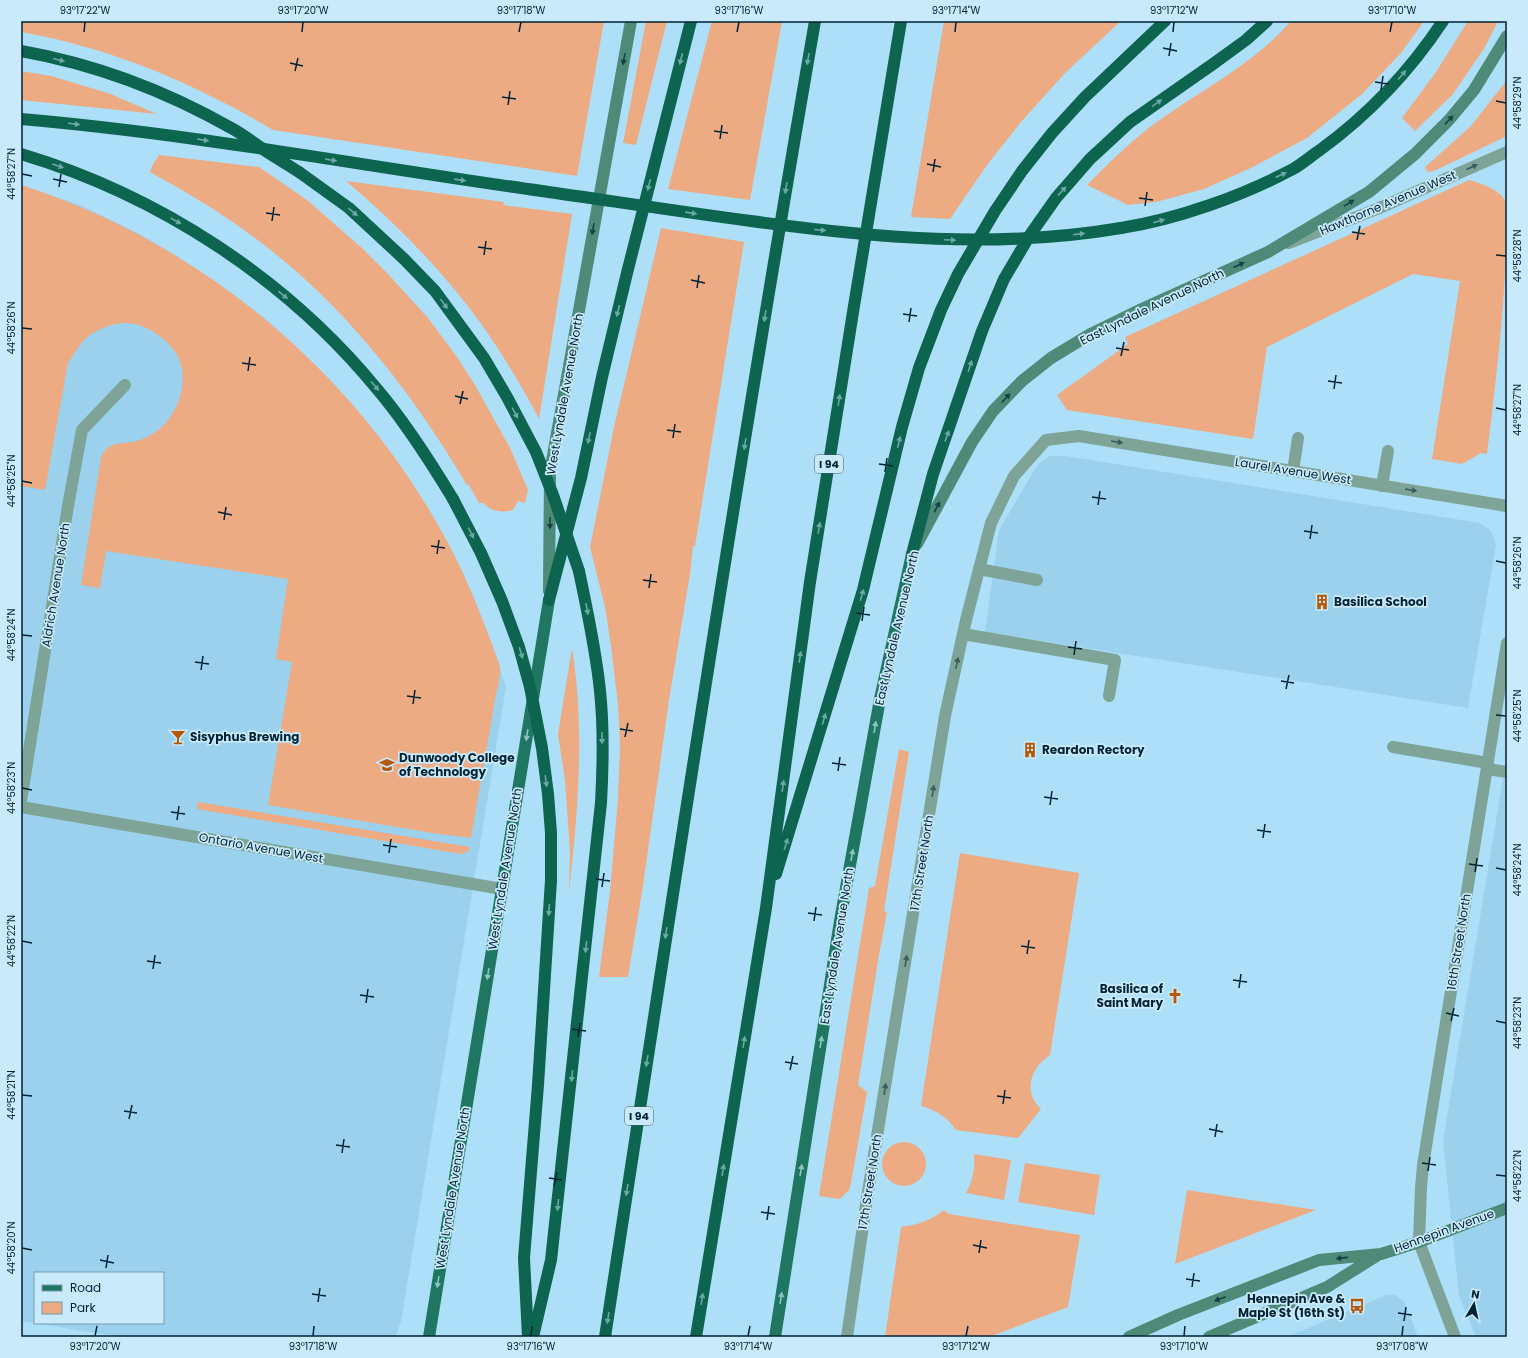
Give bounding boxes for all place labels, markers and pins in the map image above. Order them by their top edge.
building icon: Basilica School [1313,593,1331,611]
place label: Basilica School [1334,593,1427,610]
bar icon: Sisyphus Brewing [169,728,187,746]
place label: Sisyphus Brewing [190,728,299,745]
building icon: Reardon Rectory [1021,741,1039,759]
place label: Reardon Rectory [1042,741,1145,758]
place label: Dunwoody College of Technology [399,749,515,780]
school or university icon: Dunwoody College of Technology [378,756,396,774]
place label: Basilica of Saint Mary [1097,980,1164,1011]
church icon: Basilica of Saint Mary [1166,987,1184,1005]
place label: Hennepin Ave & Maple St (16th St) [1238,1290,1345,1321]
bus stop icon: Hennepin Ave & Maple St (16th St) [1348,1297,1366,1315]

